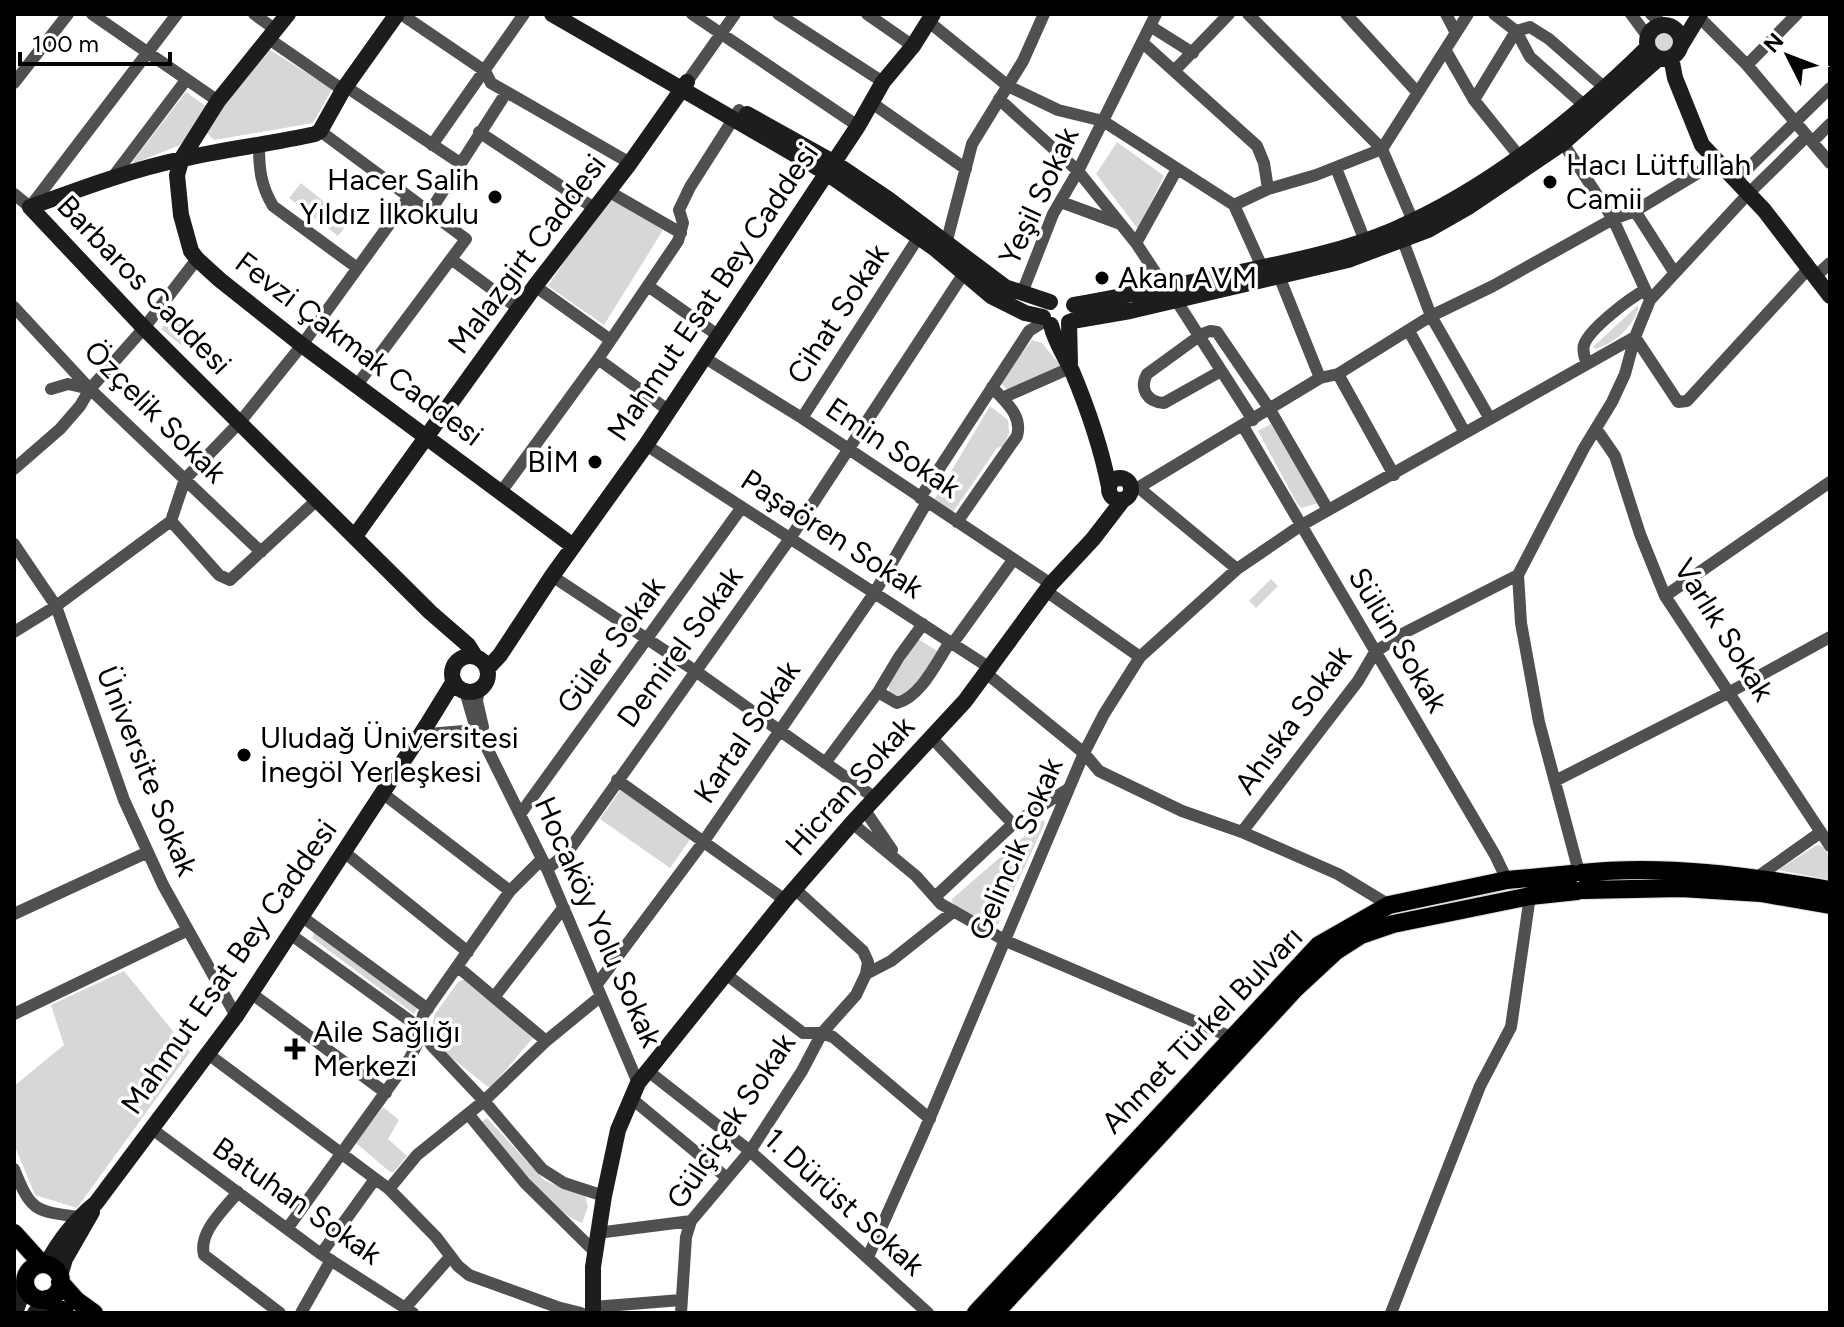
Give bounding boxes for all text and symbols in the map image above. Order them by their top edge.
scale bar [20,16,170,66]
north arrow [1748,16,1828,96]
text: N [1758,28,1789,58]
text: 100 m [32,29,99,58]
street label: Yeşil Sokak [991,121,1087,271]
street label: Mahmut Esat Bey Caddesi [599,136,826,448]
place label: Hacı Lütfullah Camii [1566,146,1751,217]
street label: Malazgirt Caddesi [440,147,614,361]
place label: Hacer Salih Yıldız İlkokulu [300,161,479,232]
marker: Hacı Lütfullah Camii [1541,173,1559,191]
street label: Barbaros Caddesi [49,187,239,382]
marker: Hacer Salih Yıldız İlkokulu [486,188,504,206]
street label: Cihat Sokak [779,236,897,391]
street label: Fevzi Çakmak Caddesi [228,243,490,454]
place label: Akan AVM [1118,259,1257,296]
marker: Akan AVM [1093,269,1111,287]
street label: Özçelik Sokak [76,333,235,491]
street label: Emin Sokak [819,389,968,506]
place label: BİM [527,443,579,480]
marker: BİM [586,453,604,471]
street label: Paşaören Sokak [734,461,931,606]
street label: Varlık Sokak [1666,552,1783,708]
street label: Demirel Sokak [609,559,751,734]
street label: Sülün Sokak [1341,561,1456,719]
street label: Güler Sokak [549,569,673,720]
street label: Ahıska Sokak [1226,638,1359,801]
street label: Kartal Sokak [685,653,808,810]
street label: Üniversite Sokak [89,661,206,881]
street label: Hicran Sokak [777,708,922,863]
place label: Uludağ Üniversitesi İnegöl Yerleşkesi [260,719,519,790]
marker: Uludağ Üniversitesi İnegöl Yerleşkesi [235,746,253,764]
street label: Gelincik Sokak [961,752,1071,946]
street label: Hocaköy Yolu Sokak [527,791,670,1053]
street label: Mahmut Esat Bey Caddesi [113,812,344,1121]
street label: Ahmet Türkel Bulvarı [1093,918,1310,1141]
place label: Aile Sağlığı Merkezi [313,1013,460,1084]
street label: Gülçiçek Sokak [658,1026,803,1216]
marker: Aile Sağlığı Merkezi [284,1038,306,1060]
street label: 1. Dürüst Sokak [757,1120,932,1284]
street label: Batuhan Sokak [206,1129,389,1273]

